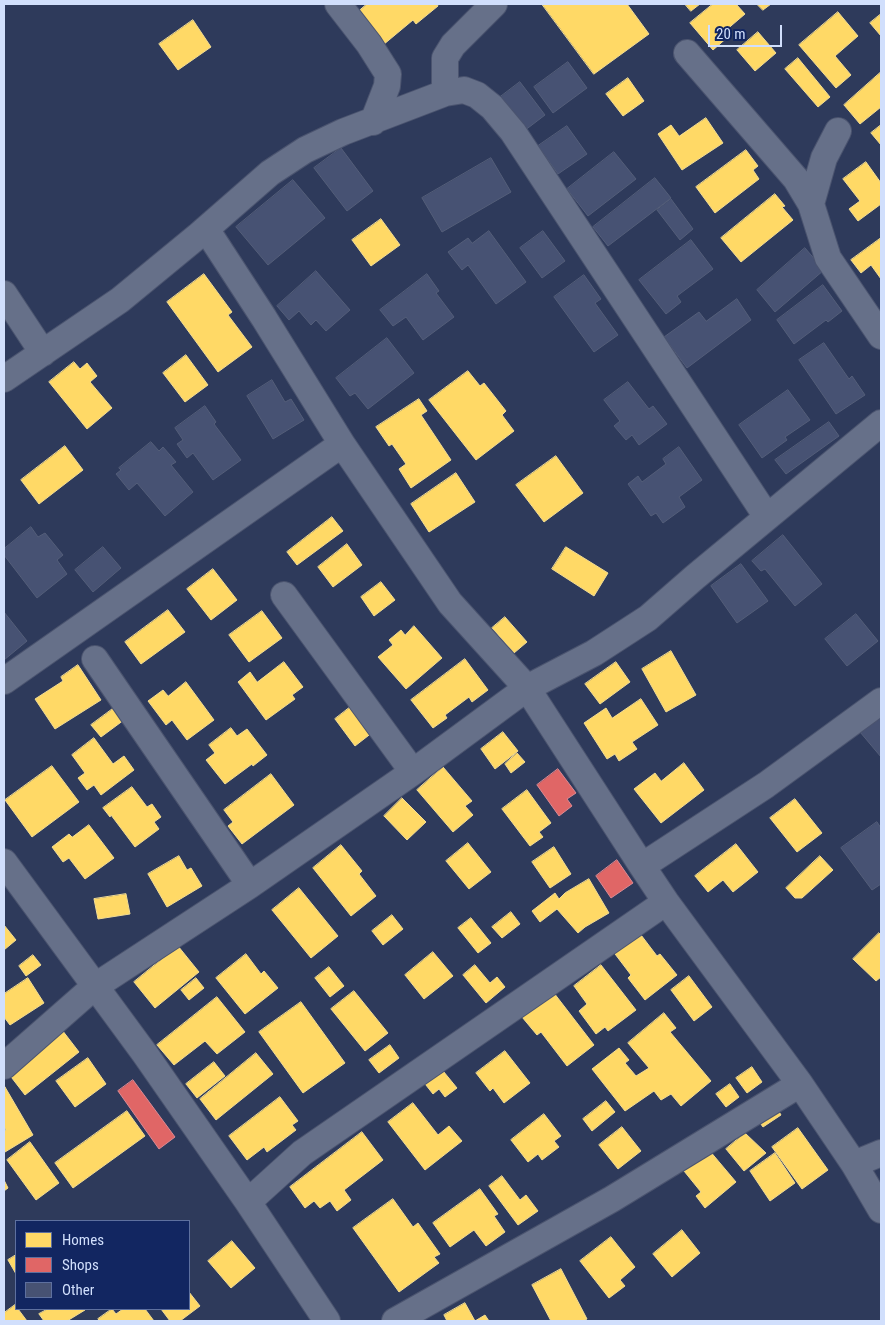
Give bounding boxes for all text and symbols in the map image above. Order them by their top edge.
scale bar [710,15,784,47]
text: 20 m [716,25,746,43]
legend [15,1220,190,1310]
text: Homes [62,1231,104,1249]
text: Shops [62,1256,99,1274]
text: Other [62,1281,94,1299]

